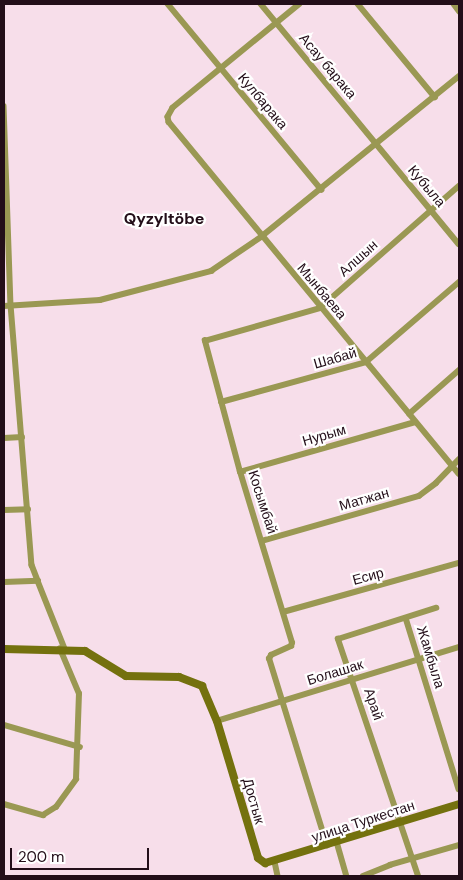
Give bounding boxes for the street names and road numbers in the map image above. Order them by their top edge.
street label: Асау барака [296,30,360,102]
street label: Кулбарака [235,69,291,133]
street label: Кубыла [405,162,449,210]
street label: Алшын [335,236,381,280]
street label: Мынбаева [294,260,350,322]
street label: Шабай [312,344,358,372]
street label: Нурым [300,421,348,449]
street label: Косымбай [245,468,281,536]
street label: Матжан [337,484,391,514]
street label: Есир [350,564,386,588]
street label: Жамбыла [414,624,448,690]
street label: Болашак [305,656,365,688]
street label: Арай [361,686,387,722]
street label: Достык [239,776,269,826]
street label: улица Туркестан [309,796,417,846]

